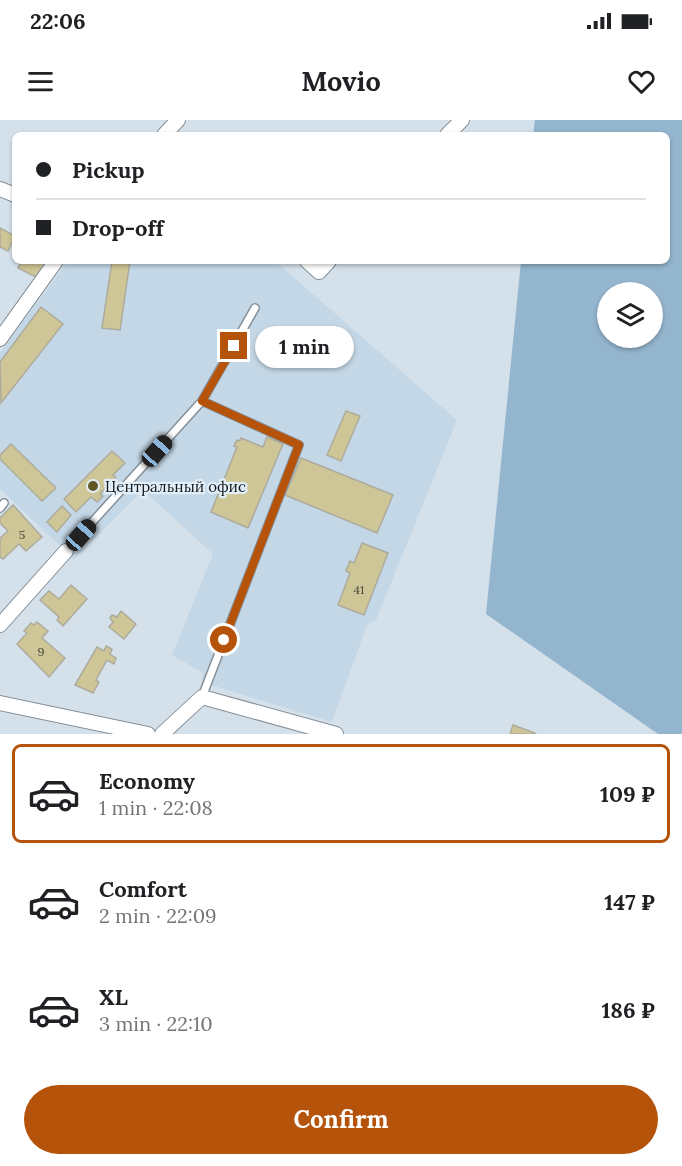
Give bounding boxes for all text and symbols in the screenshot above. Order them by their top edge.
text: 22:06 [30,7,86,35]
text: Movio [301,64,381,98]
icon: menu [24,65,57,98]
icon: heart [625,65,658,98]
text: Pickup [72,156,145,184]
text: Drop-off [72,214,164,242]
map controls [597,282,663,348]
button: layers [597,282,663,348]
callout: 1 min [255,325,354,367]
route end [220,332,247,359]
text: 1 min [279,334,330,359]
car [138,432,176,470]
place label: Центральный офис [105,477,246,496]
marker: Центральный офис [86,479,100,493]
car [62,516,100,554]
house number: 5 [19,527,25,542]
house number: 41 [354,582,364,597]
route start [210,626,237,653]
house number: 9 [38,644,45,659]
icon: car [27,767,81,821]
text: Economy [99,767,195,795]
text: 109 ₽ [600,780,655,808]
text: 1 min · 22:08 [99,795,213,820]
icon: car [27,875,81,929]
text: Comfort [99,875,187,903]
text: 147 ₽ [604,888,655,916]
text: 2 min · 22:09 [99,903,217,928]
icon: car [27,983,81,1037]
text: XL [99,983,128,1011]
text: 186 ₽ [601,996,655,1024]
text: 3 min · 22:10 [99,1011,213,1036]
button: Confirm [24,1085,658,1154]

